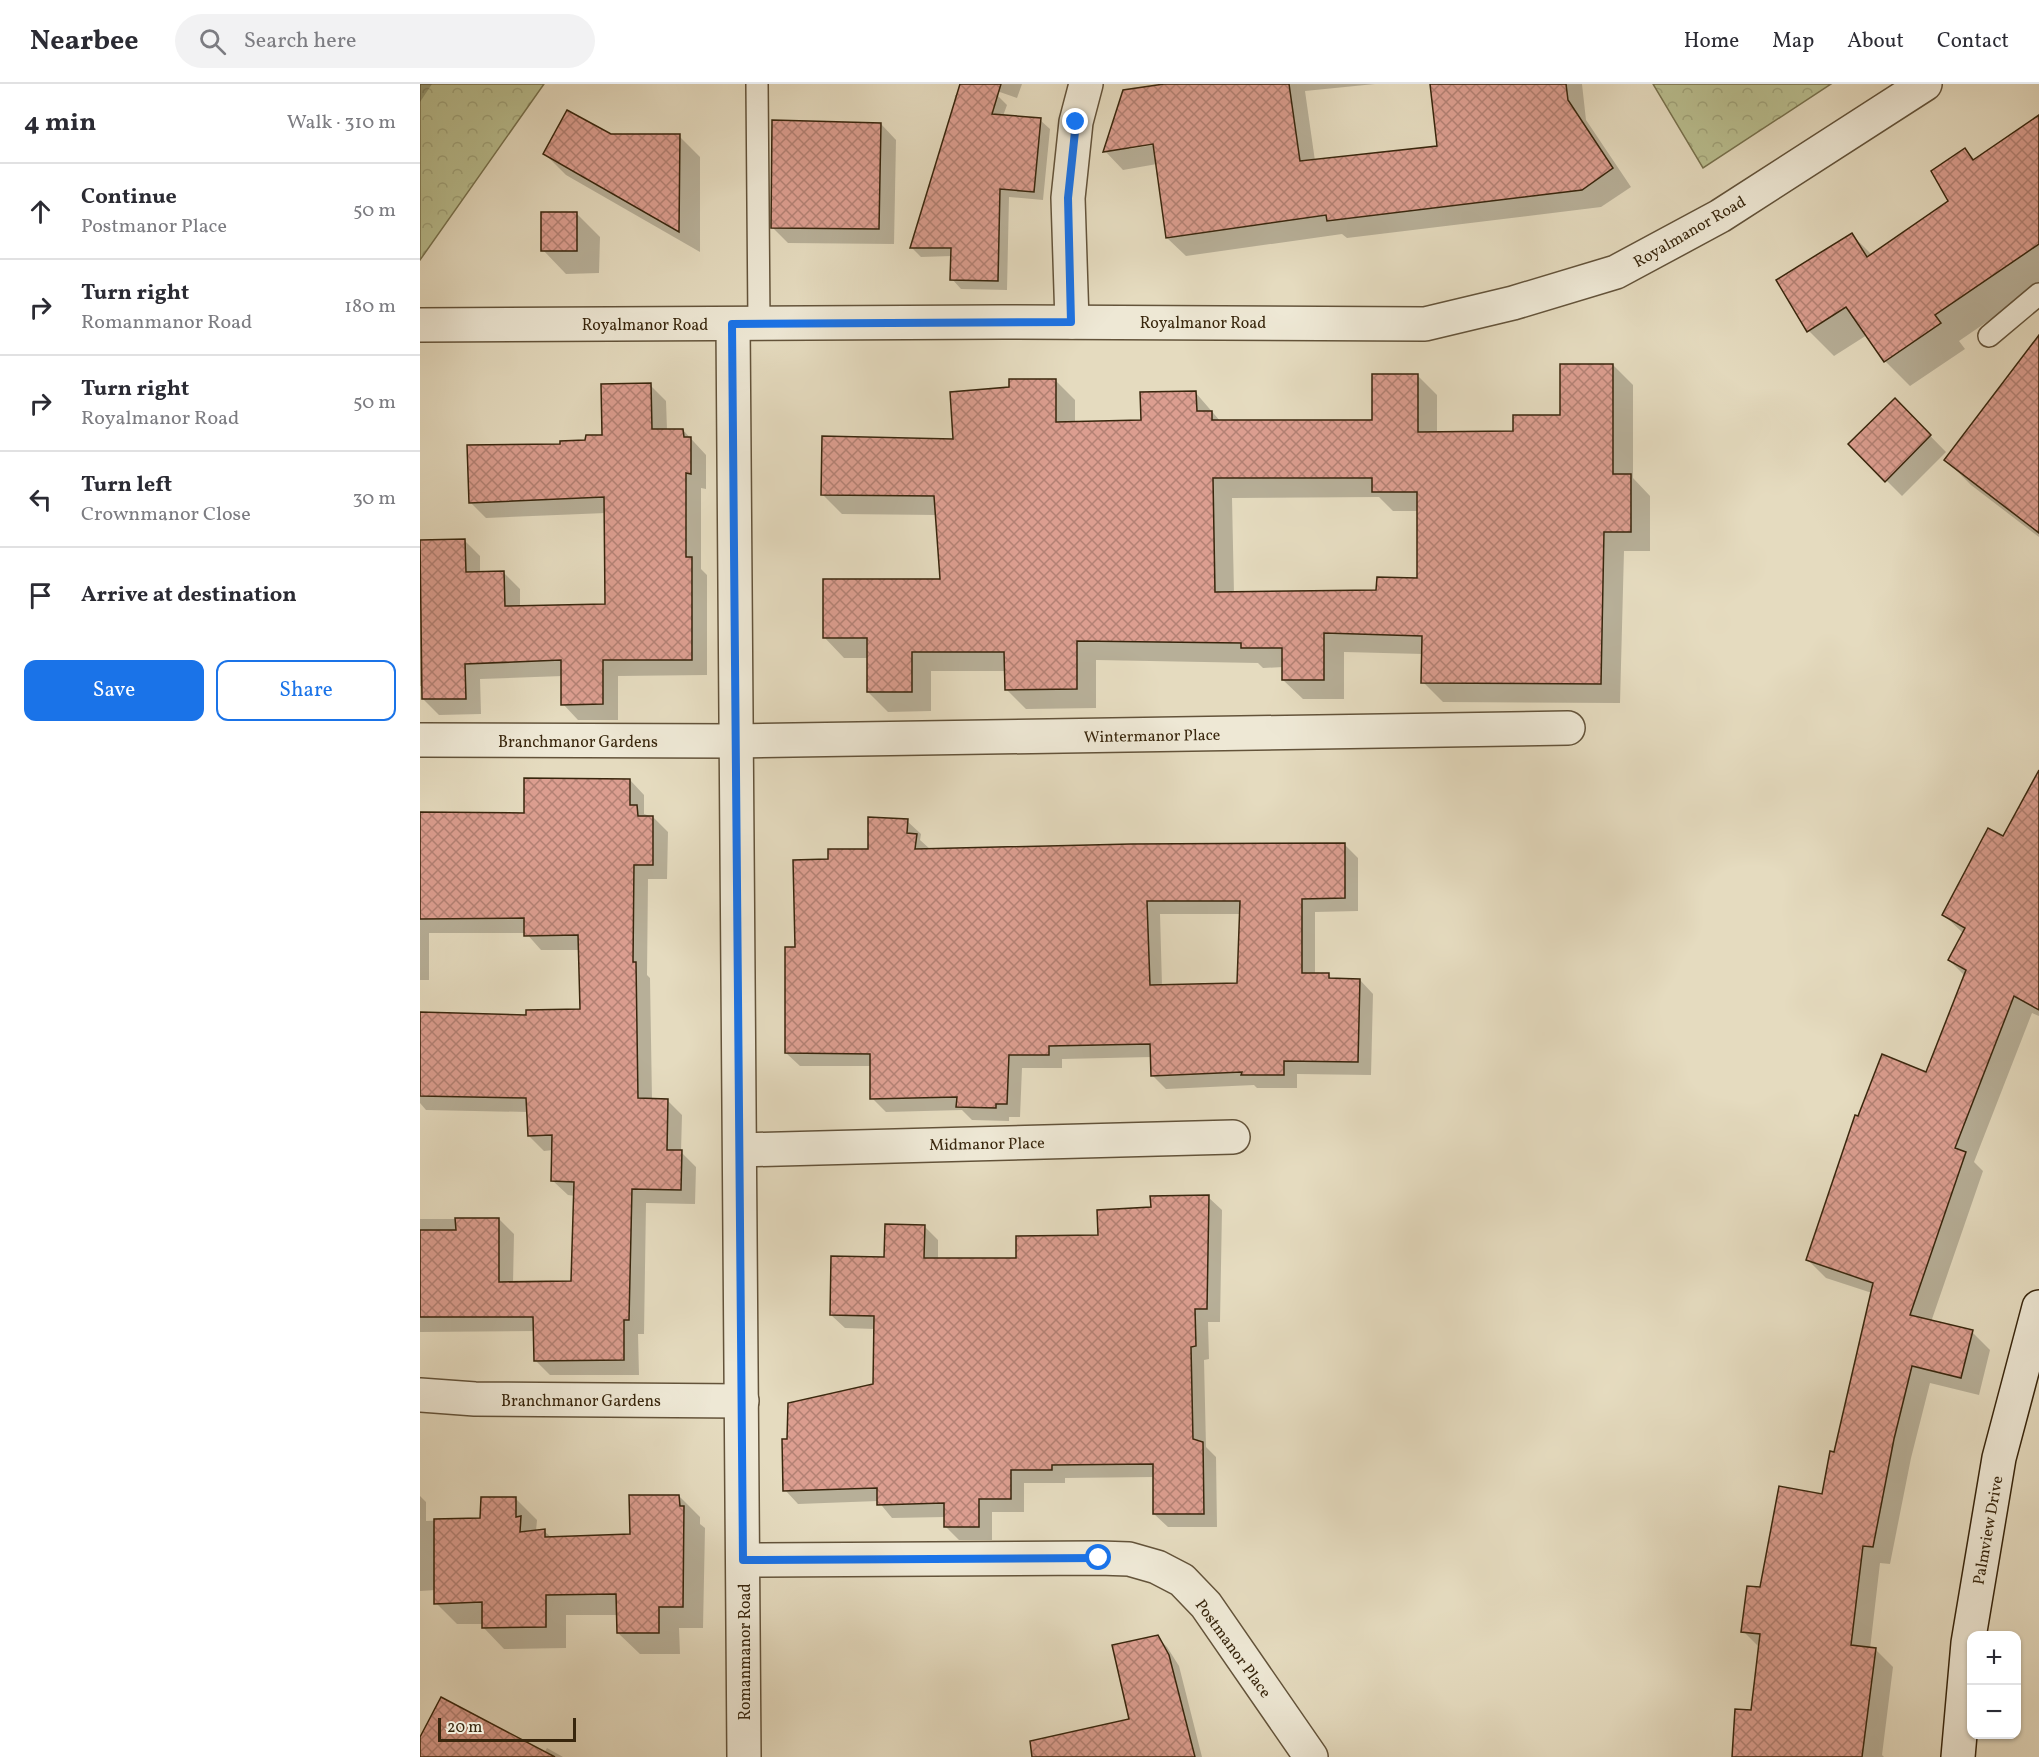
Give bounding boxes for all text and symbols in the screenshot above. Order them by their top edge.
search box [175,14,595,68]
text: Nearbee [30,22,139,61]
icon: search [196,25,229,58]
text: Search here [244,26,356,57]
text: Home [1684,27,1739,56]
text: Map [1772,27,1814,56]
text: About [1847,27,1904,56]
text: Contact [1937,27,2009,56]
text: 4 min [24,105,96,141]
route end [1062,108,1088,134]
text: Walk · 310 m [287,109,396,137]
text: Continue [81,182,177,213]
street label: Royalmanor Road [1630,192,1750,274]
icon: ahead [24,195,57,228]
text: 50 m [353,197,396,225]
text: Postmanor Place [81,213,227,241]
text: Turn right [81,278,189,309]
icon: right [24,291,57,324]
text: 180 m [344,293,396,321]
text: Romanmanor Road [81,309,252,337]
street label: Royalmanor Road [1140,313,1266,335]
street label: Royalmanor Road [582,315,708,337]
text: Turn right [81,374,189,405]
icon: right [24,387,57,420]
text: 50 m [353,389,396,417]
text: Royalmanor Road [81,405,239,433]
text: Turn left [81,470,172,501]
icon: left [24,483,57,516]
text: 30 m [352,485,396,513]
text: Crownmanor Close [81,501,251,529]
icon: arrive [24,579,57,612]
text: Arrive at destination [81,580,297,611]
button: Save [24,660,204,721]
button: Share [216,660,396,721]
street label: Wintermanor Place [1084,725,1220,749]
street label: Branchmanor Gardens [498,732,658,754]
street label: Midmanor Place [929,1133,1045,1157]
street label: Branchmanor Gardens [501,1391,661,1413]
street label: Palmview Drive [1969,1474,2009,1587]
route start [1085,1544,1111,1570]
street label: Romanmanor Road [735,1583,757,1721]
street label: Postmanor Place [1189,1595,1276,1703]
map controls [1967,1631,2021,1739]
button: + [1967,1631,2021,1685]
button: − [1967,1685,2021,1739]
scale bar [438,1715,576,1742]
text: 20 m [447,1717,482,1739]

